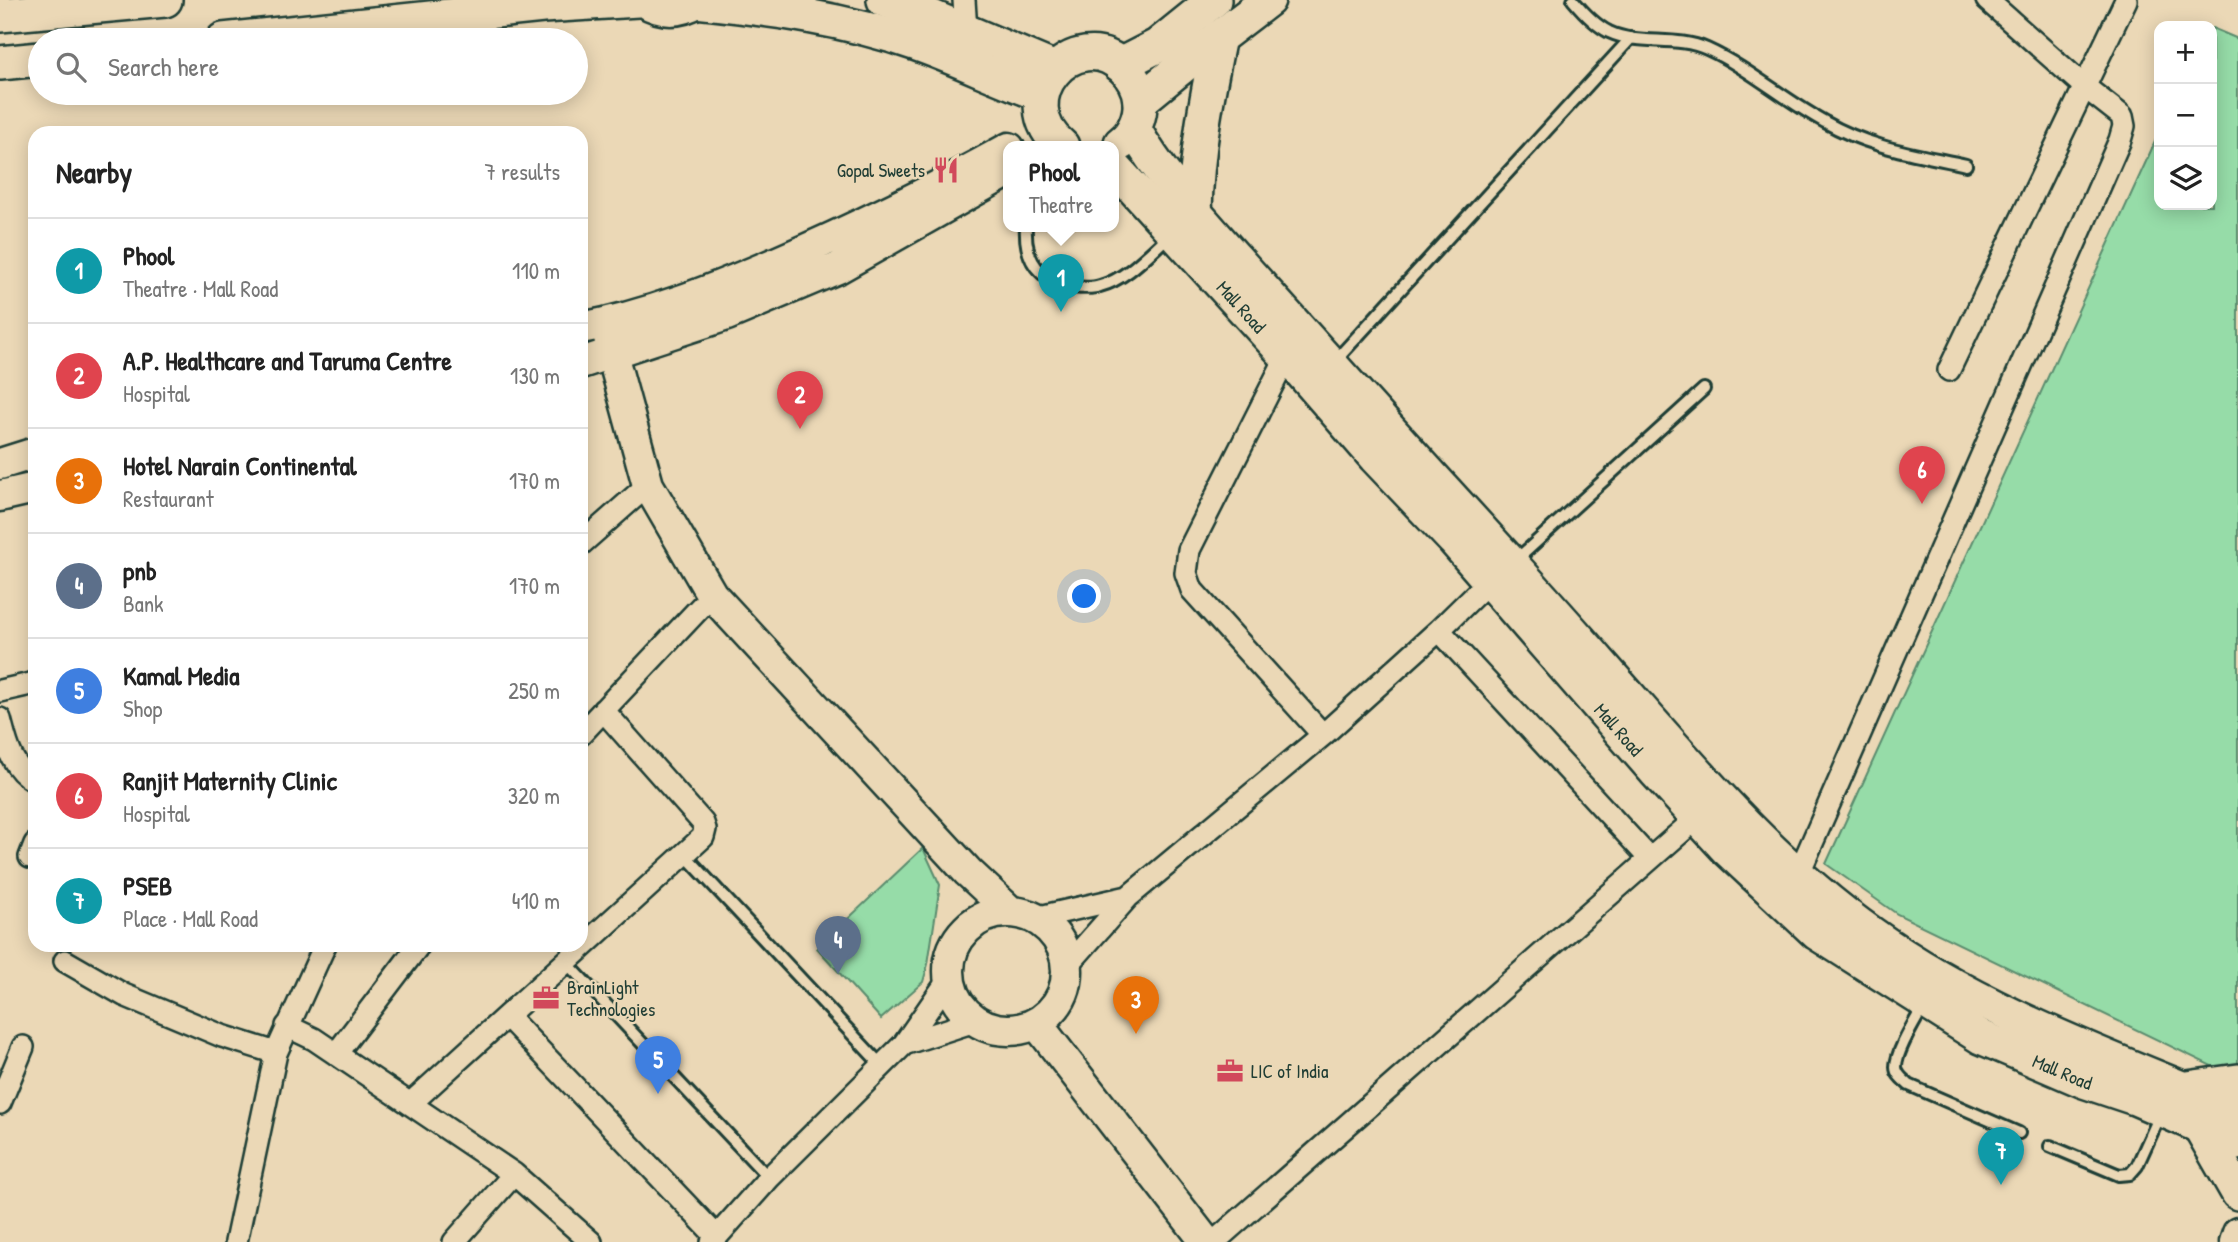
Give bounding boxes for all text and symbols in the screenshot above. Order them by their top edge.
map controls [2154,21,2217,210]
button: + [2154,21,2217,84]
search box [28,28,588,105]
icon: search [52,48,90,86]
text: Search here [108,49,219,84]
button: − [2154,84,2217,147]
popup [1003,141,1119,232]
button: layers [2154,147,2217,210]
text: Nearby [56,152,132,192]
text: Phool [1029,154,1080,189]
restaurant icon: Gopal Sweets [931,155,961,185]
text: 7 results [484,156,560,187]
place label: Gopal Sweets [837,157,925,183]
text: Theatre [1029,189,1093,220]
text: Phool [123,238,174,273]
pin: 1 [1038,254,1084,312]
text: 1 [75,255,83,286]
text: 110 m [512,255,560,286]
text: Theatre · Mall Road [123,273,278,304]
street label: Mall Road [1211,275,1272,339]
text: A.P. Healthcare and Taruma Centre [123,343,452,378]
text: 2 [74,360,84,391]
text: 130 m [510,360,560,391]
pin: 2 [777,371,823,429]
text: Hospital [123,378,190,409]
pin: 6 [1899,446,1945,504]
text: Hotel Narain Continental [123,448,357,483]
text: 3 [74,465,84,496]
text: 170 m [509,465,560,496]
text: Restaurant [123,483,214,514]
text: pnb [123,553,157,588]
text: 4 [75,570,83,601]
text: 170 m [509,570,560,601]
your location [1067,579,1101,613]
text: Bank [123,588,164,619]
text: Kamal Media [123,658,240,693]
text: 5 [74,675,84,706]
text: 250 m [508,675,560,706]
text: Shop [123,693,162,724]
street label: Mall Road [1589,697,1650,762]
text: Ranjit Maternity Clinic [123,763,337,798]
text: 6 [74,780,84,811]
text: 320 m [508,780,560,811]
text: Hospital [123,798,190,829]
text: PSEB [123,868,172,903]
text: 7 [73,885,85,916]
text: 410 m [512,885,560,916]
text: Place · Mall Road [123,903,258,934]
pin: 4 [815,916,861,974]
place label: BrainLight Technologies [567,974,655,1022]
pin: 3 [1113,976,1159,1034]
office icon: BrainLight Technologies [531,983,561,1013]
pin: 5 [635,1036,681,1094]
street label: Mall Road [2029,1048,2096,1096]
office icon: LIC of India [1215,1056,1245,1086]
place label: LIC of India [1251,1058,1329,1084]
pin: 7 [1978,1127,2024,1185]

